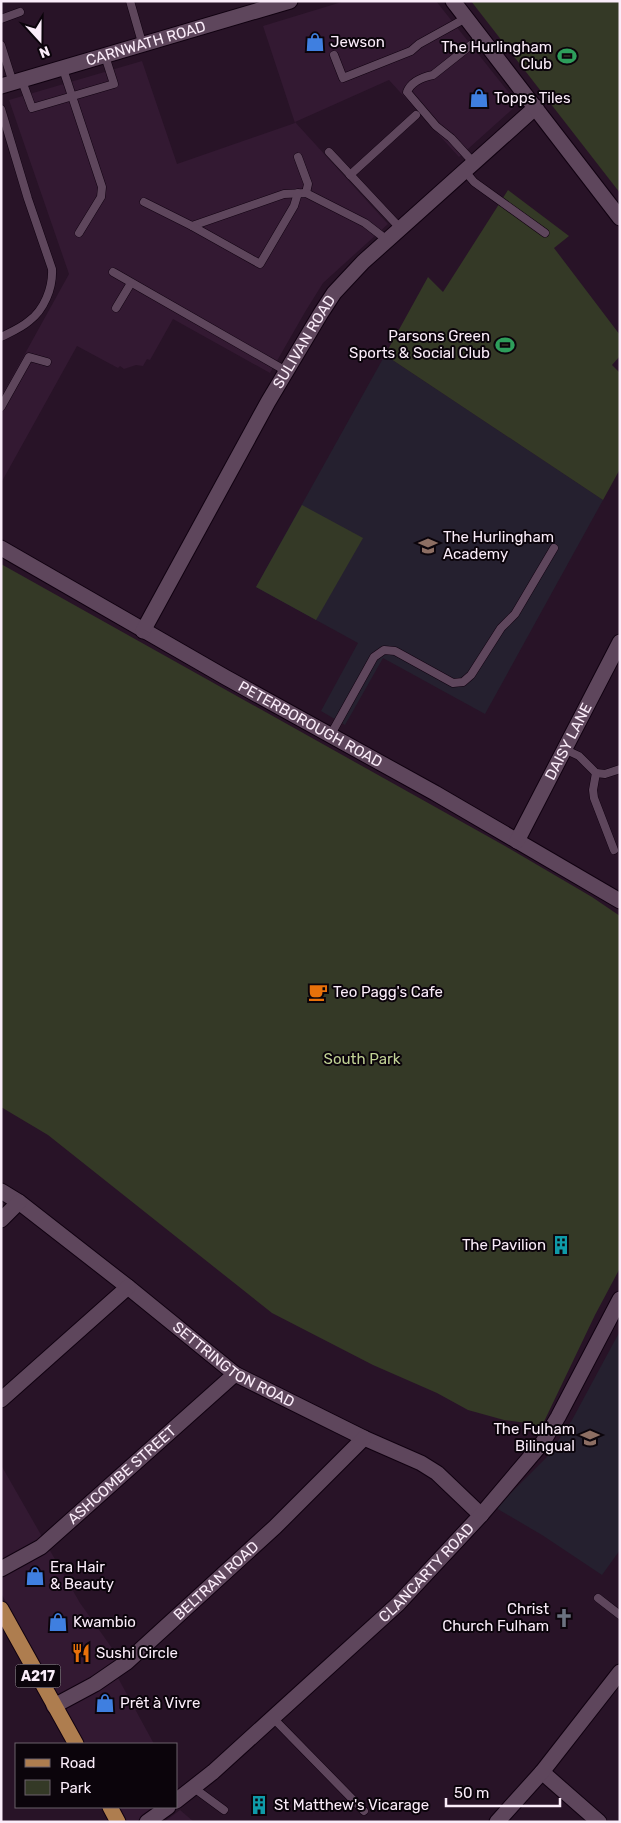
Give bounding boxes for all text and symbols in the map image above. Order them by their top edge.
north arrow [15,15,65,65]
street label: CARNWATH ROAD [84,17,208,70]
shop icon: Jewson [304,31,326,53]
place label: Jewson [330,33,385,51]
place label: The Hurlingham Club [441,38,552,73]
text: N [37,42,52,61]
sports icon: The Hurlingham Club [556,45,578,67]
shop icon: Topps Tiles [468,87,490,109]
place label: Topps Tiles [494,89,571,107]
street label: SULIVAN ROAD [269,292,339,392]
place label: Parsons Green Sports & Social Club [349,327,490,362]
sports icon: Parsons Green Sports & Social Club [494,334,516,356]
place label: The Hurlingham Academy [443,528,554,563]
school or university icon: The Hurlingham Academy [417,535,439,557]
street label: PETERBOROUGH ROAD [235,677,386,771]
street label: DAISY LANE [541,700,596,783]
cafe icon: Teo Pagg's Cafe [307,981,329,1003]
place label: Teo Pagg's Cafe [333,983,443,1001]
park label: South Park [324,1050,401,1068]
building icon: The Pavilion [550,1234,572,1256]
place label: The Pavilion [462,1236,546,1254]
street label: SETTRINGTON ROAD [169,1318,298,1411]
place label: The Fulham Bilingual [493,1420,575,1455]
street label: ASHCOMBE STREET [64,1422,180,1528]
school or university icon: The Fulham Bilingual [579,1427,601,1449]
street label: CLANCARTY ROAD [375,1519,478,1626]
street label: BELTRAN ROAD [170,1537,262,1624]
place label: Era Hair & Beauty [50,1558,114,1593]
shop icon: Era Hair & Beauty [24,1565,46,1587]
place label: Christ Church Fulham [442,1600,549,1635]
church icon: Christ Church Fulham [553,1607,575,1629]
shop icon: Kwambio [47,1611,69,1633]
place label: Kwambio [73,1613,136,1631]
restaurant icon: Sushi Circle [70,1642,92,1664]
place label: Sushi Circle [96,1644,178,1662]
road number: A217 [15,1664,60,1688]
shop icon: Prêt à Vivre [94,1692,116,1714]
place label: Prêt à Vivre [120,1694,200,1712]
legend [15,1743,178,1808]
text: Road [60,1754,96,1772]
scale bar [446,1776,560,1808]
text: Park [60,1779,91,1797]
text: 50 m [454,1784,489,1802]
building icon: St Matthew's Vicarage [248,1794,270,1816]
place label: St Matthew's Vicarage [274,1796,429,1814]

